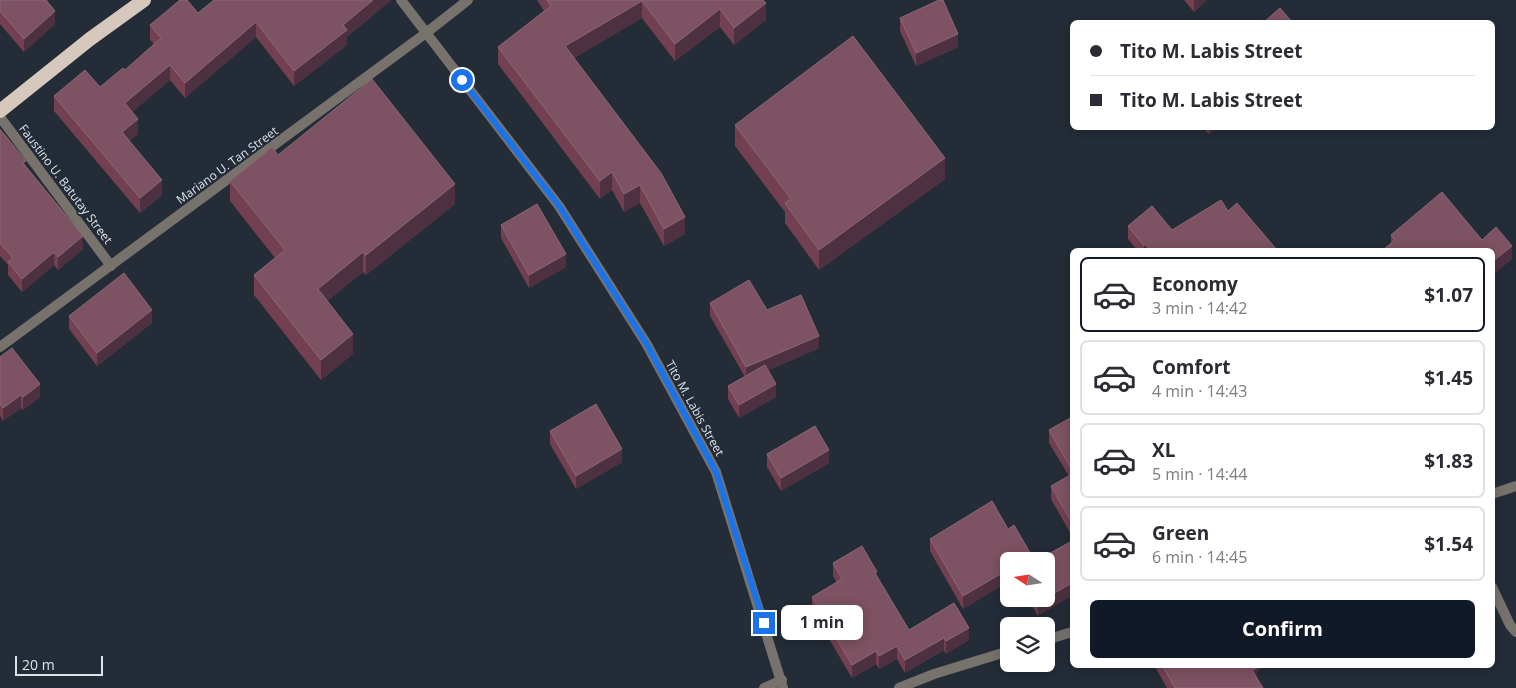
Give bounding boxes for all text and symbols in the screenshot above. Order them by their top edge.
text: Tito M. Labis Street [1120,38,1302,64]
route start [451,69,473,91]
text: Tito M. Labis Street [1120,87,1302,113]
street label: Faustino U. Batutay Street [15,121,117,247]
street label: Mariano U. Tan Street [173,122,281,208]
text: Economy [1152,271,1238,297]
icon: car [1092,272,1137,317]
text: $1.07 [1424,282,1473,308]
text: 3 min · 14:42 [1152,297,1247,319]
text: Comfort [1152,354,1231,380]
icon: car [1092,355,1137,400]
street label: Tito M. Labis Street [662,357,728,459]
text: $1.45 [1424,365,1473,391]
text: 4 min · 14:43 [1152,380,1247,402]
text: XL [1152,437,1175,463]
icon: car [1092,438,1137,483]
text: $1.83 [1424,448,1473,474]
text: 5 min · 14:44 [1152,463,1247,485]
text: Green [1152,520,1209,546]
icon: car [1092,521,1137,566]
text: $1.54 [1424,531,1473,557]
text: 6 min · 14:45 [1152,546,1247,568]
north arrow [1000,552,1055,608]
map controls [1000,552,1055,672]
button: Confirm [1090,600,1475,658]
callout: 1 min [782,606,864,640]
text: 1 min [800,611,844,633]
route end [753,612,775,634]
button: layers [1000,617,1055,672]
scale bar [15,653,102,676]
text: 20 m [22,655,55,674]

